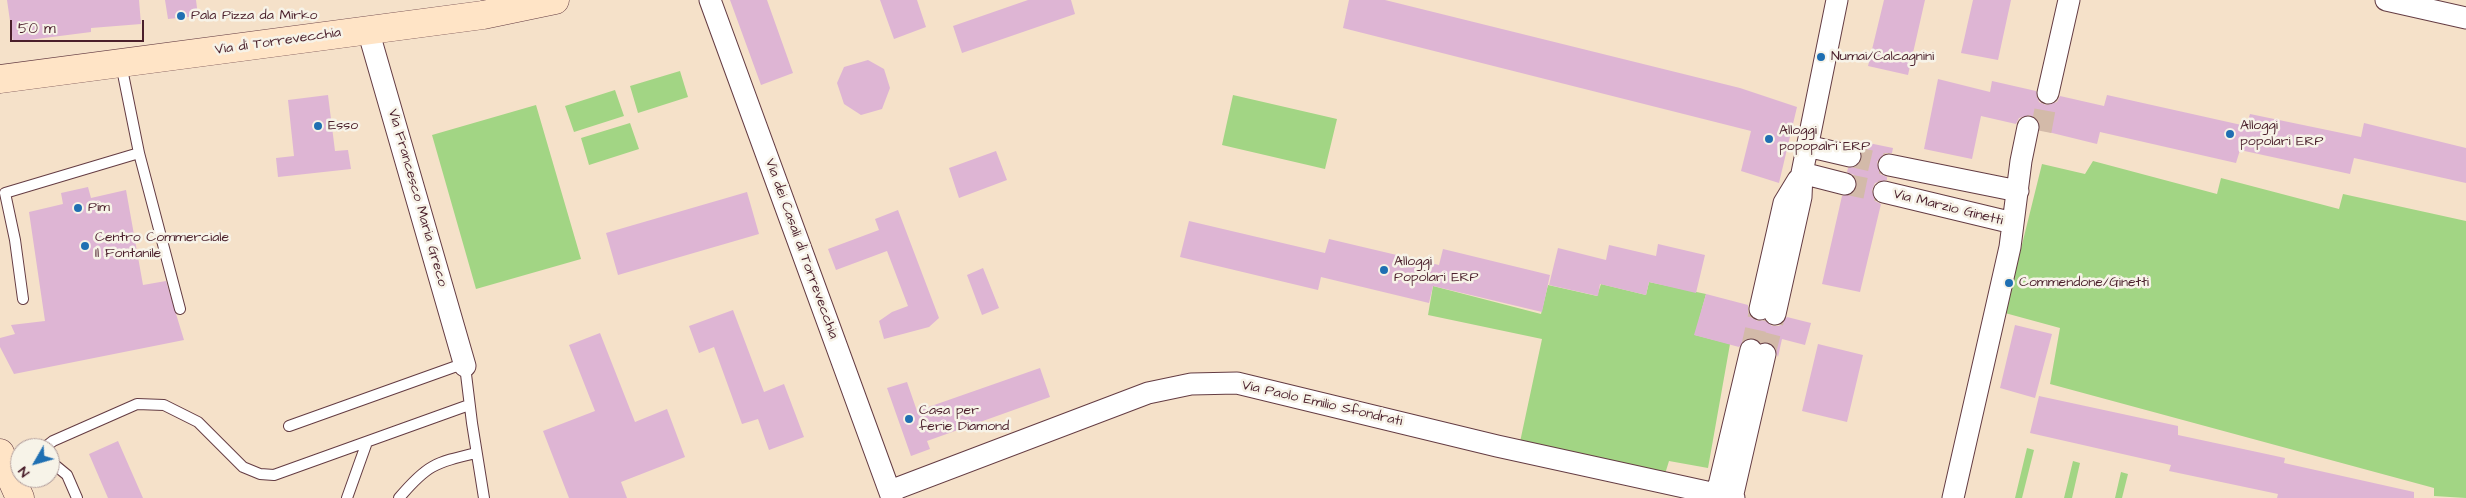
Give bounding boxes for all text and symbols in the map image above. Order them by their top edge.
place label: Pala Pizza da Mirko [191,8,317,24]
scale bar [12,10,146,42]
marker: Pala Pizza da Mirko [175,10,187,22]
text: 50 m [18,18,56,39]
street label: Via di Torrevecchia [214,25,342,59]
place label: Numai/Calcagnini [1831,49,1934,65]
marker: Numai/Calcagnini [1815,51,1827,63]
street label: Via Francesco Maria Greco [384,107,450,289]
place label: Esso [328,118,358,134]
place label: Alloggi popolari ERP [2240,118,2323,150]
marker: Esso [312,120,324,132]
place label: Alloggi popopalri ERP [1779,123,1870,156]
marker: Alloggi popolari ERP [2224,128,2236,140]
marker: Alloggi popopalri ERP [1763,133,1775,145]
street label: Via dei Casali di Torrevecchia [761,157,841,341]
street label: Via Marzio Ginetti [1891,186,2005,230]
place label: Pim [88,200,110,216]
marker: Pim [72,202,84,214]
place label: Centro Commerciale Il Fontanile [95,230,229,262]
marker: Centro Commerciale Il Fontanile [79,240,91,252]
place label: Alloggi Popolari ERP [1394,254,1478,286]
marker: Alloggi Popolari ERP [1378,264,1390,276]
place label: Commendone/Ginetti [2019,275,2149,291]
marker: Commendone/Ginetti [2003,277,2015,289]
street label: Via Paolo Emilio Sfondrati [1240,377,1404,431]
place label: Casa per ferie Diamond [919,403,1009,436]
marker: Casa per ferie Diamond [903,413,915,425]
north arrow [10,438,60,488]
text: N [13,462,35,481]

